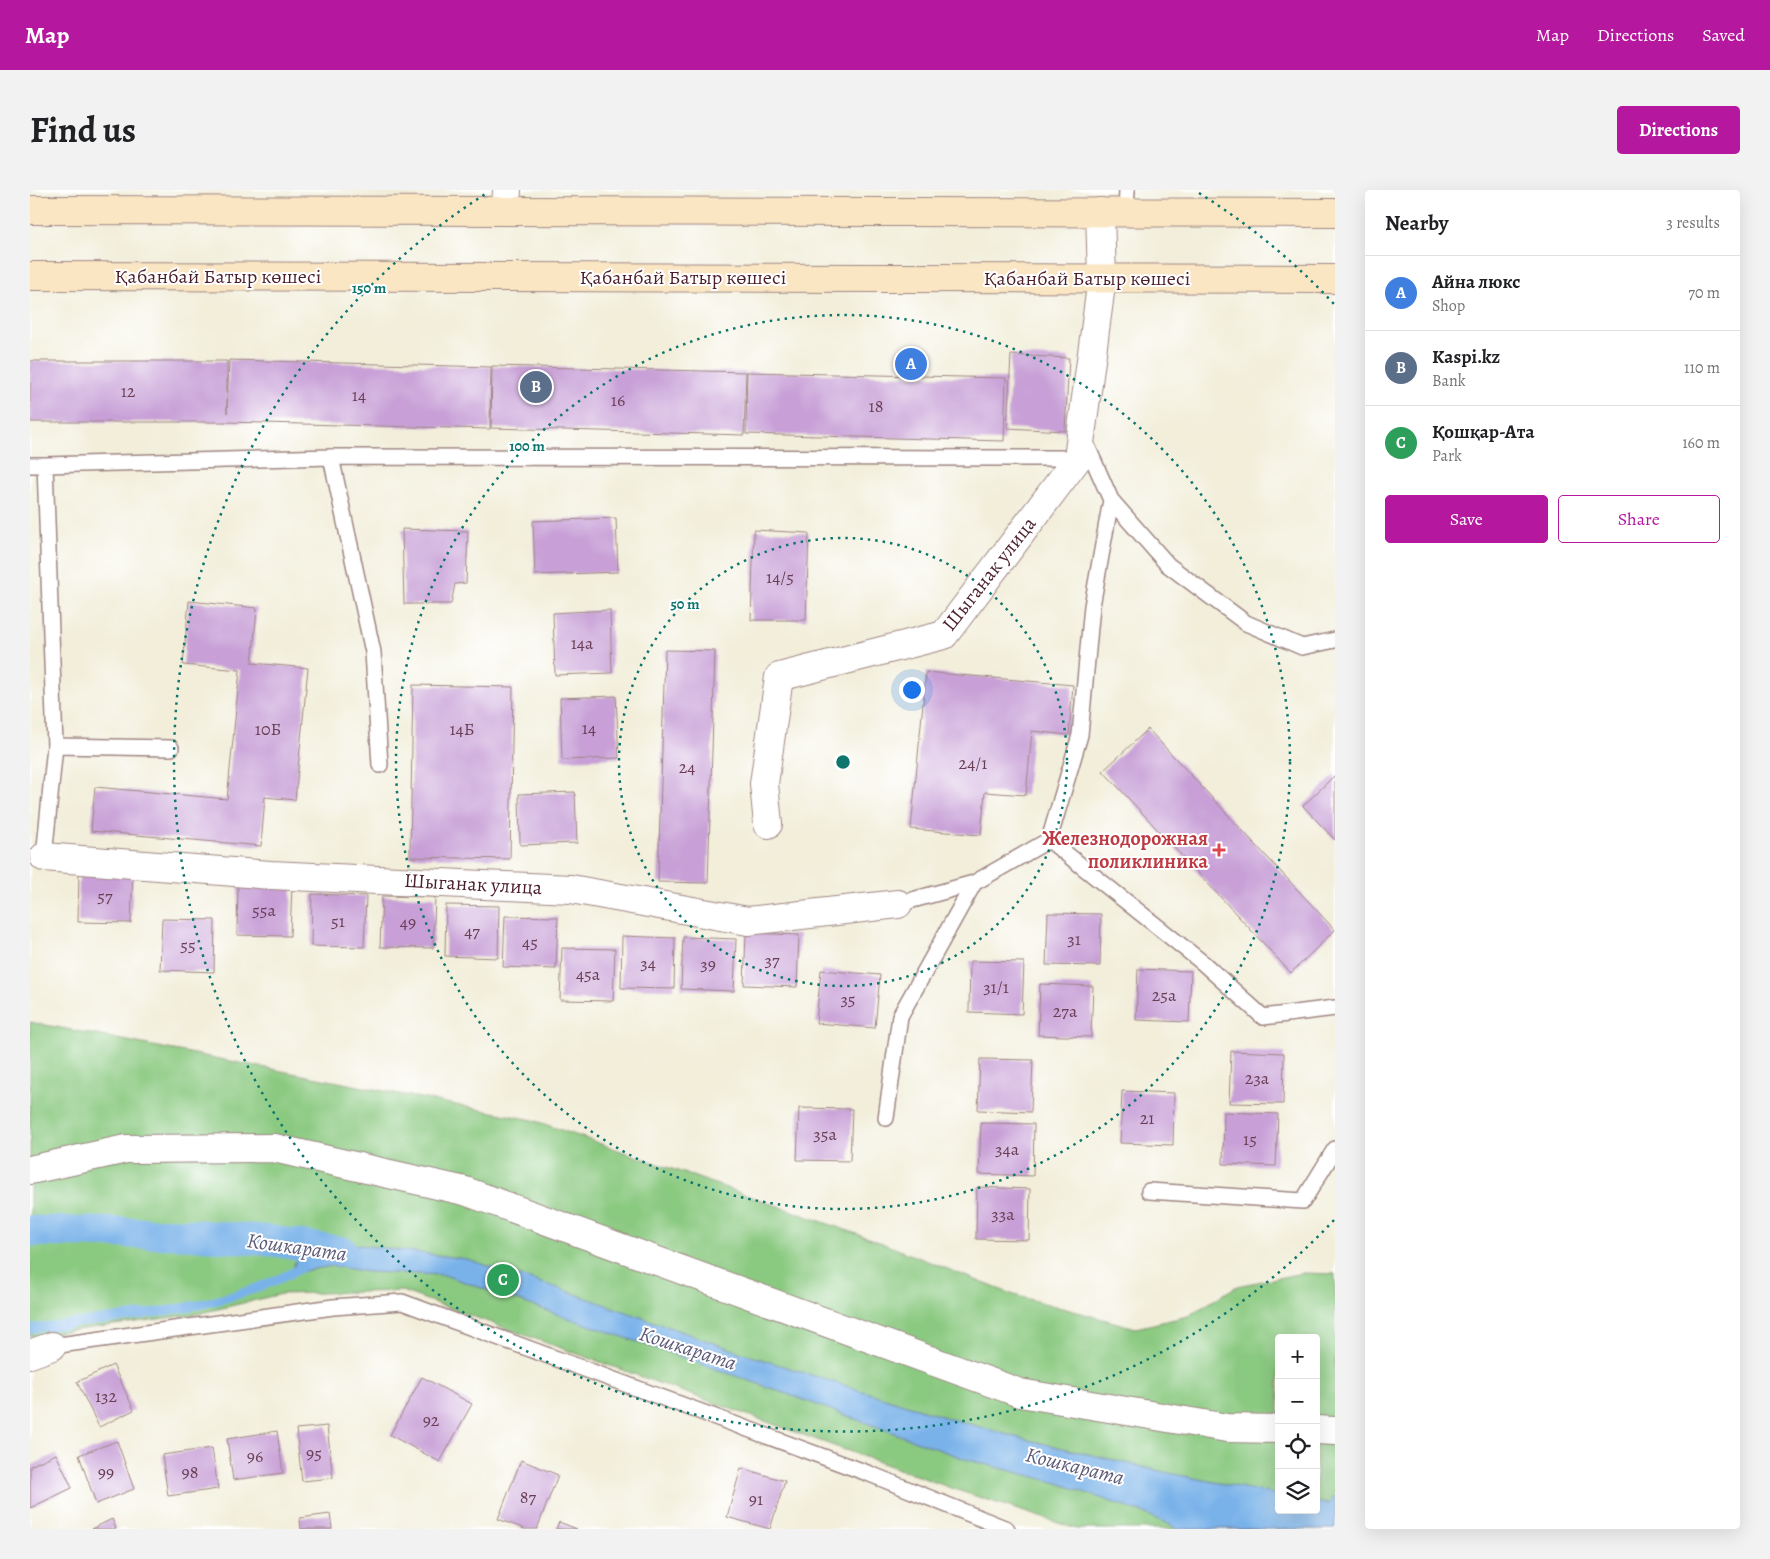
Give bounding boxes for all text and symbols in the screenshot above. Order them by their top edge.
text: Map [25,19,69,51]
text: Map [1536,23,1569,47]
text: Directions [1597,23,1674,47]
text: Saved [1702,23,1745,47]
text: Find us [30,106,136,154]
button: Directions [1617,106,1740,154]
text: Nearby [1385,209,1448,237]
text: 3 results [1666,212,1720,234]
street label: Қабанбай Батыр көшесі [115,263,321,290]
street label: Қабанбай Батыр көшесі [580,264,786,291]
street label: Қабанбай Батыр көшесі [984,265,1190,292]
text: Айна люкс [1432,269,1521,295]
text: 150 m [352,278,387,298]
text: A [1396,282,1406,304]
text: 70 m [1688,282,1720,304]
text: Shop [1432,295,1465,317]
text: Kaspi.kz [1432,344,1500,370]
pin: A [895,345,927,383]
text: B [1396,357,1406,379]
text: 110 m [1684,357,1720,379]
pin: B [520,368,552,406]
text: Bank [1432,370,1466,392]
house number: 12 [121,379,136,403]
house number: 14 [352,383,366,407]
house number: 16 [611,388,625,412]
house number: 18 [869,394,883,418]
text: Қошқар-Ата [1432,419,1534,445]
text: C [1396,432,1406,454]
text: 160 m [1682,432,1720,454]
text: 100 m [509,436,545,456]
text: Park [1432,445,1462,467]
button: Save [1385,495,1548,543]
button: Share [1558,495,1720,543]
street label: Шыганак улица [936,511,1043,637]
house number: 14/5 [766,565,794,589]
text: 50 m [670,594,700,614]
house number: 14а [571,631,594,655]
your location [899,677,925,703]
house number: 14 [582,716,596,740]
house number: 10Б [255,717,281,741]
house number: 14Б [449,717,475,741]
house number: 24/1 [959,751,987,775]
centre of rings [834,753,852,771]
house number: 24 [679,755,695,779]
place label: Железнодорожная поликлиника [1042,825,1208,875]
marker: Железнодорожная поликлиника [1212,843,1226,857]
street label: Шыганак улица [403,867,544,901]
house number: 57 [97,884,113,908]
house number: 55а [252,898,277,922]
house number: 51 [331,909,345,933]
house number: 49 [400,910,416,934]
house number: 47 [464,919,480,943]
house number: 31 [1067,927,1081,951]
house number: 45 [522,930,538,954]
house number: 55 [180,933,196,957]
house number: 37 [764,948,780,972]
house number: 34 [640,951,656,975]
house number: 39 [700,952,716,976]
house number: 45а [576,962,601,986]
house number: 31/1 [983,975,1009,999]
house number: 25а [1152,983,1177,1007]
house number: 35 [840,987,856,1011]
house number: 27а [1053,999,1078,1023]
house number: 23а [1245,1066,1270,1090]
house number: 21 [1140,1106,1154,1130]
house number: 35а [813,1122,837,1146]
house number: 15 [1243,1127,1257,1151]
house number: 34а [995,1137,1020,1161]
house number: 33а [991,1202,1015,1226]
water label: Кошкарата [245,1226,349,1268]
pin: C [487,1261,519,1299]
water label: Кошкарата [636,1319,740,1377]
map controls [1275,1334,1320,1514]
button: + [1275,1334,1320,1379]
button: − [1275,1379,1320,1424]
house number: 132 [95,1384,118,1408]
house number: 92 [423,1408,440,1432]
button: locate [1275,1424,1320,1469]
water label: Кошкарата [1023,1440,1127,1492]
house number: 95 [306,1441,322,1465]
house number: 96 [247,1444,263,1468]
house number: 99 [98,1460,114,1484]
house number: 98 [182,1460,198,1484]
button: layers [1275,1469,1320,1514]
house number: 87 [520,1485,537,1509]
house number: 91 [749,1487,763,1511]

